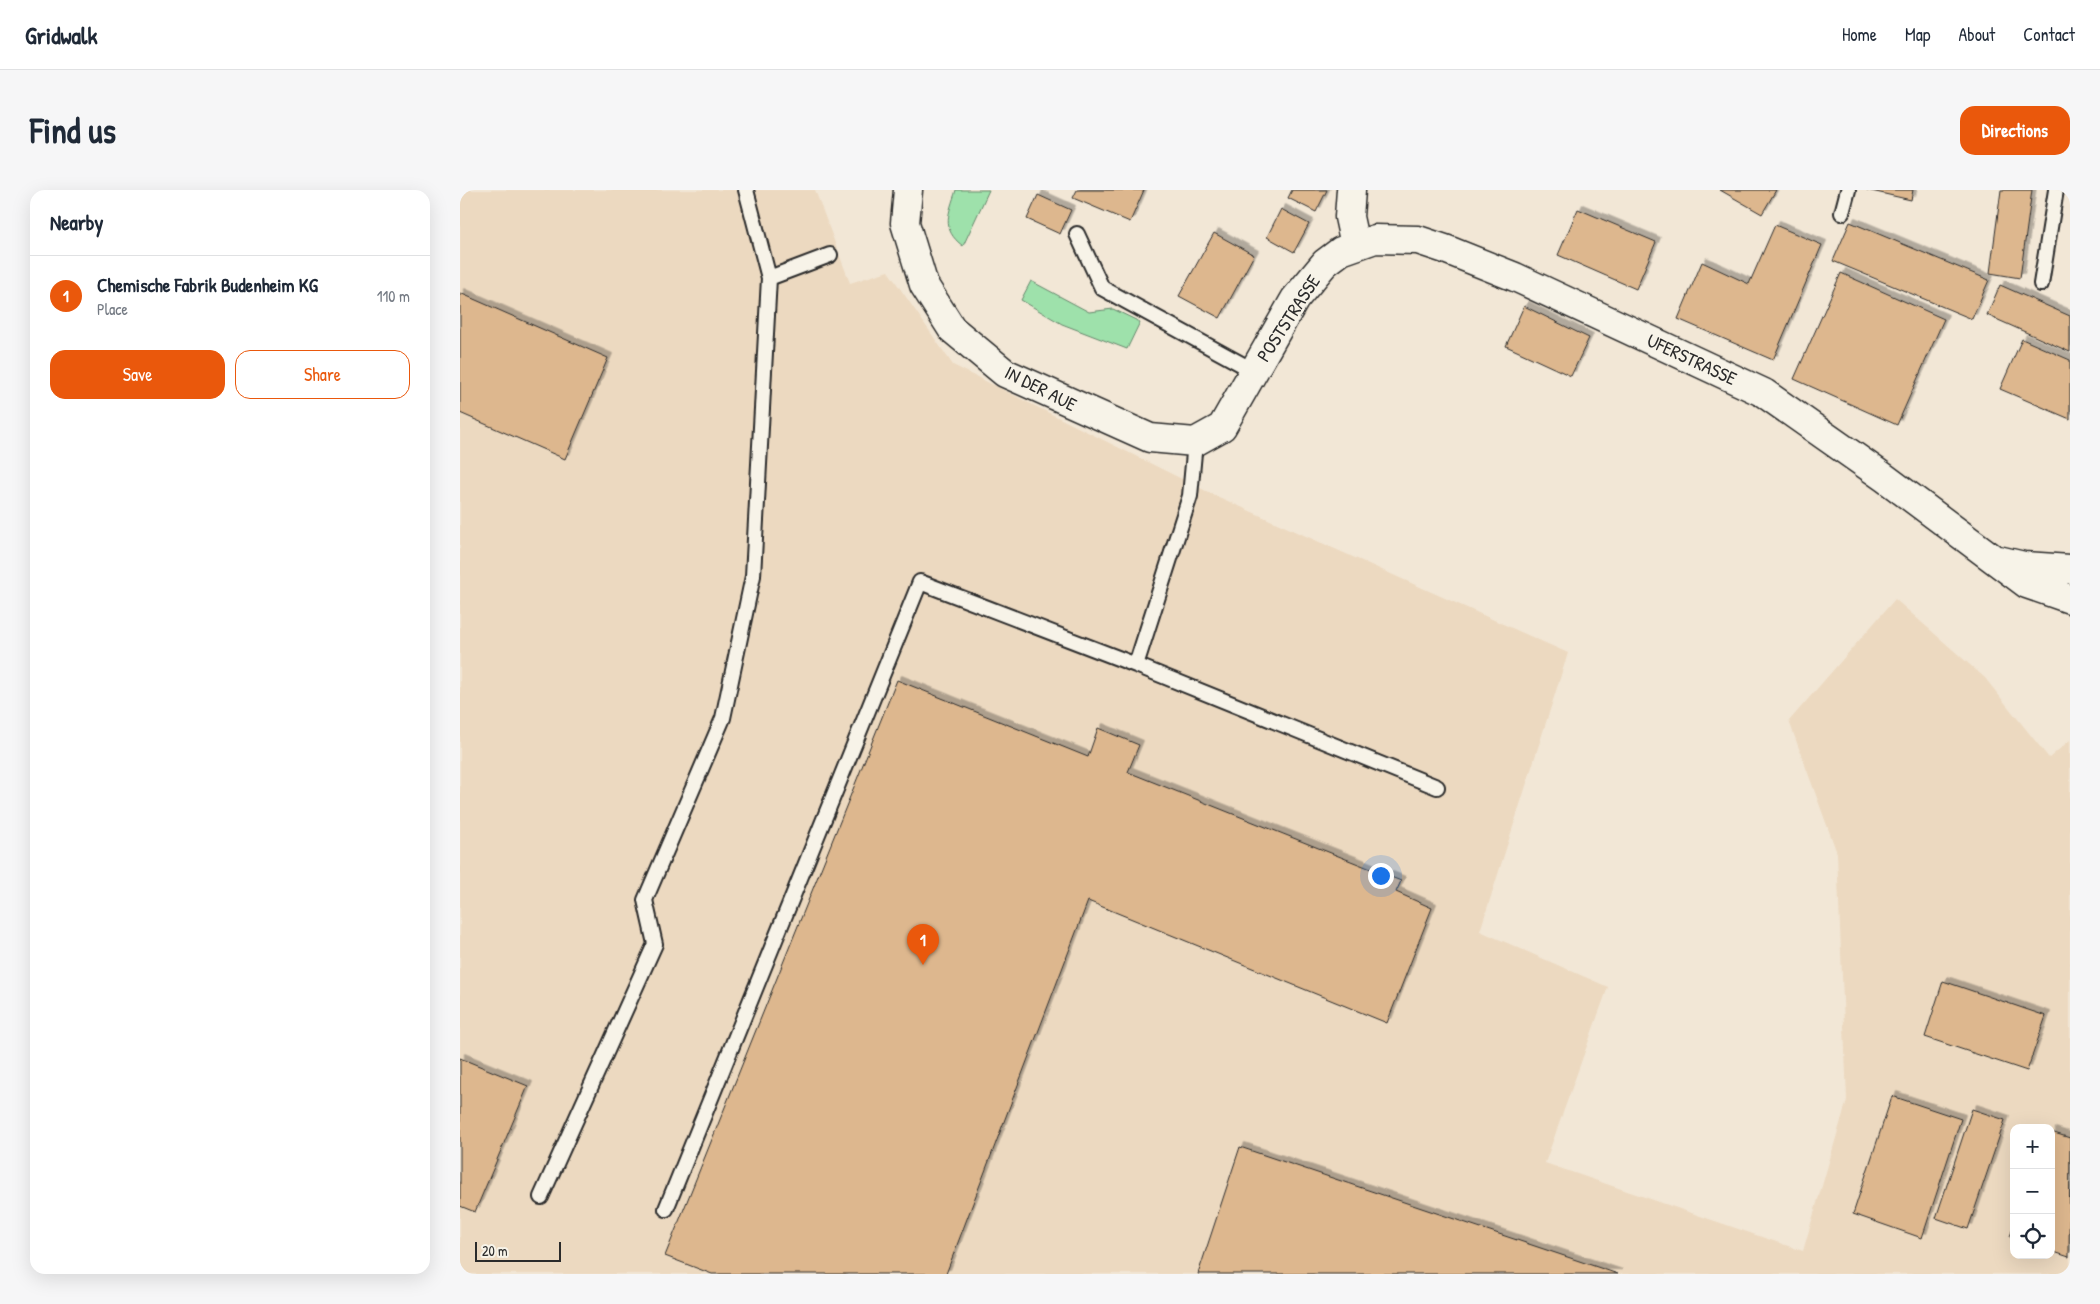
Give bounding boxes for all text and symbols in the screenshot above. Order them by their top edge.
text: Gridwalk [25,19,97,51]
text: Home [1842,22,1877,47]
text: Map [1905,22,1930,47]
text: About [1958,22,1995,47]
text: Contact [2023,22,2075,47]
button: Directions [1960,106,2070,155]
text: Find us [30,107,116,154]
text: Nearby [50,208,103,237]
street label: POSTSTRASSE [1250,269,1326,366]
text: Chemische Fabrik Budenheim KG [97,272,318,298]
text: 1 [63,285,69,307]
text: 110 m [377,285,410,307]
text: Place [97,298,128,320]
street label: UFERSTRASSE [1643,327,1742,391]
button: Save [50,350,225,399]
button: Share [235,350,410,399]
street label: IN DER AUE [1001,359,1082,417]
your location [1368,863,1394,889]
pin: 1 [907,924,939,965]
map controls [2010,1124,2055,1259]
button: + [2010,1124,2055,1169]
button: − [2010,1169,2055,1214]
button: locate [2010,1214,2055,1259]
scale bar [475,1239,561,1262]
text: 20 m [482,1241,508,1260]

